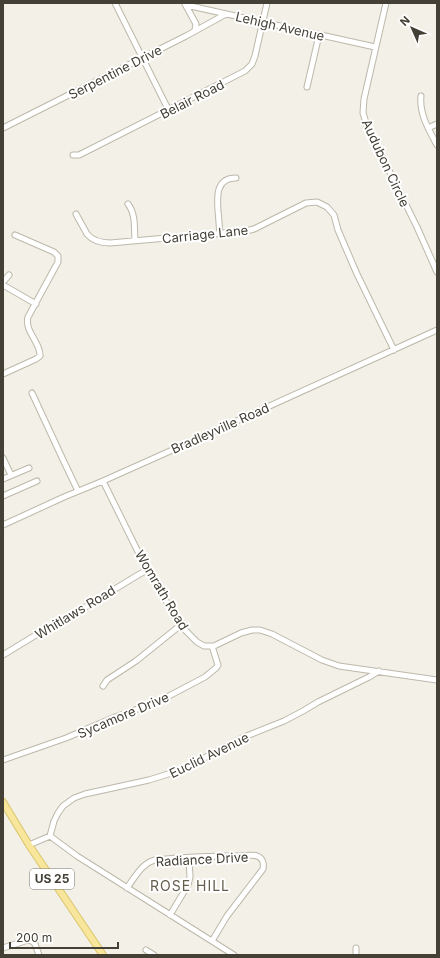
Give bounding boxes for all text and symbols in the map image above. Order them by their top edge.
street label: Lehigh Avenue [234,8,326,44]
north arrow [392,8,432,48]
text: N [397,13,413,29]
street label: Serpentine Drive [66,42,164,102]
street label: Belair Road [157,76,227,122]
street label: Audubon Circle [359,117,413,209]
street label: Carriage Lane [161,222,249,246]
street label: Bradleyville Road [168,399,272,457]
street label: Womrath Road [132,547,192,633]
street label: Whitlaws Road [32,582,118,642]
street label: Sycamore Drive [75,689,171,741]
street label: Euclid Avenue [167,729,251,781]
street label: Radiance Drive [155,849,249,869]
road number: US 25 [30,869,74,889]
district label: ROSE HILL [150,877,230,894]
scale bar [10,924,118,950]
text: 200 m [16,930,52,945]

